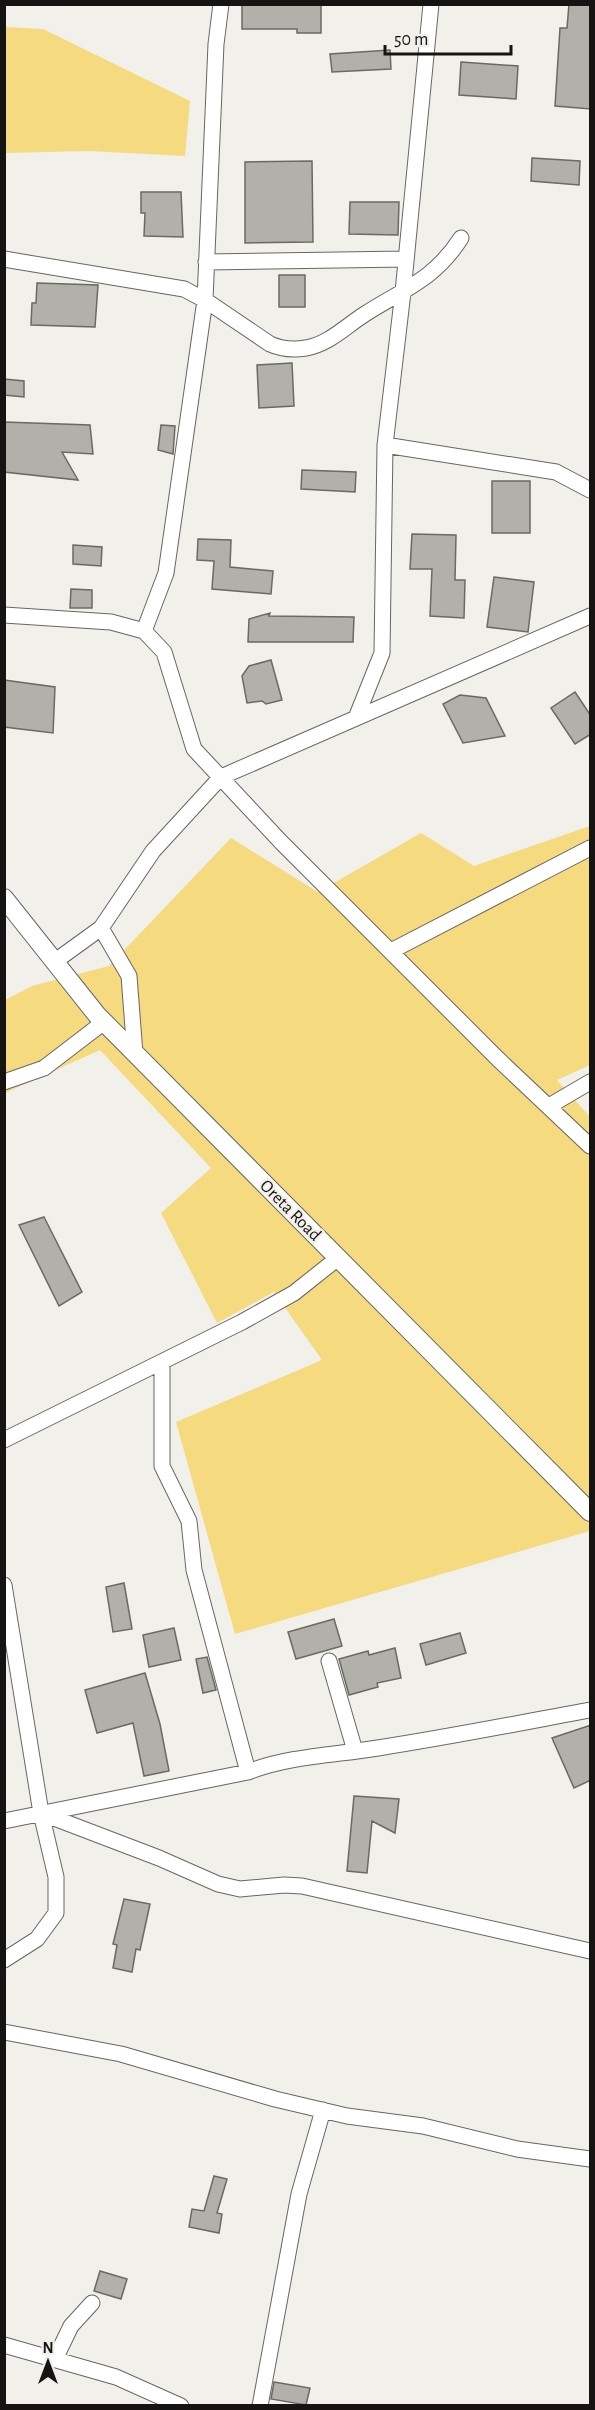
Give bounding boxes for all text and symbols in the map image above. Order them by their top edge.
scale bar [385,18,511,56]
text: 50 m [394,31,428,49]
street label: Oreta Road [256,1177,324,1245]
north arrow [18,2332,78,2392]
text: N [42,2340,54,2356]

